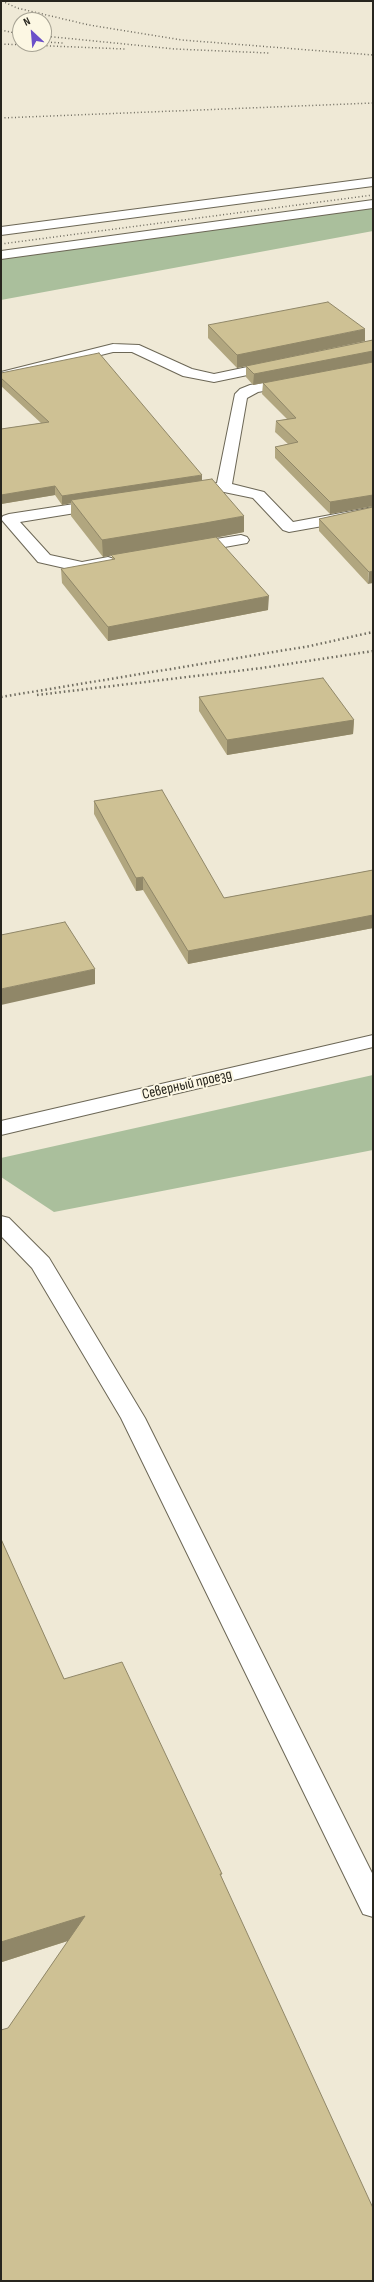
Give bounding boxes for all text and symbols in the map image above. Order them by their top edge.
north arrow [12,12,52,52]
text: N [21,15,32,29]
street label: Северный проезд [140,1066,234,1104]

